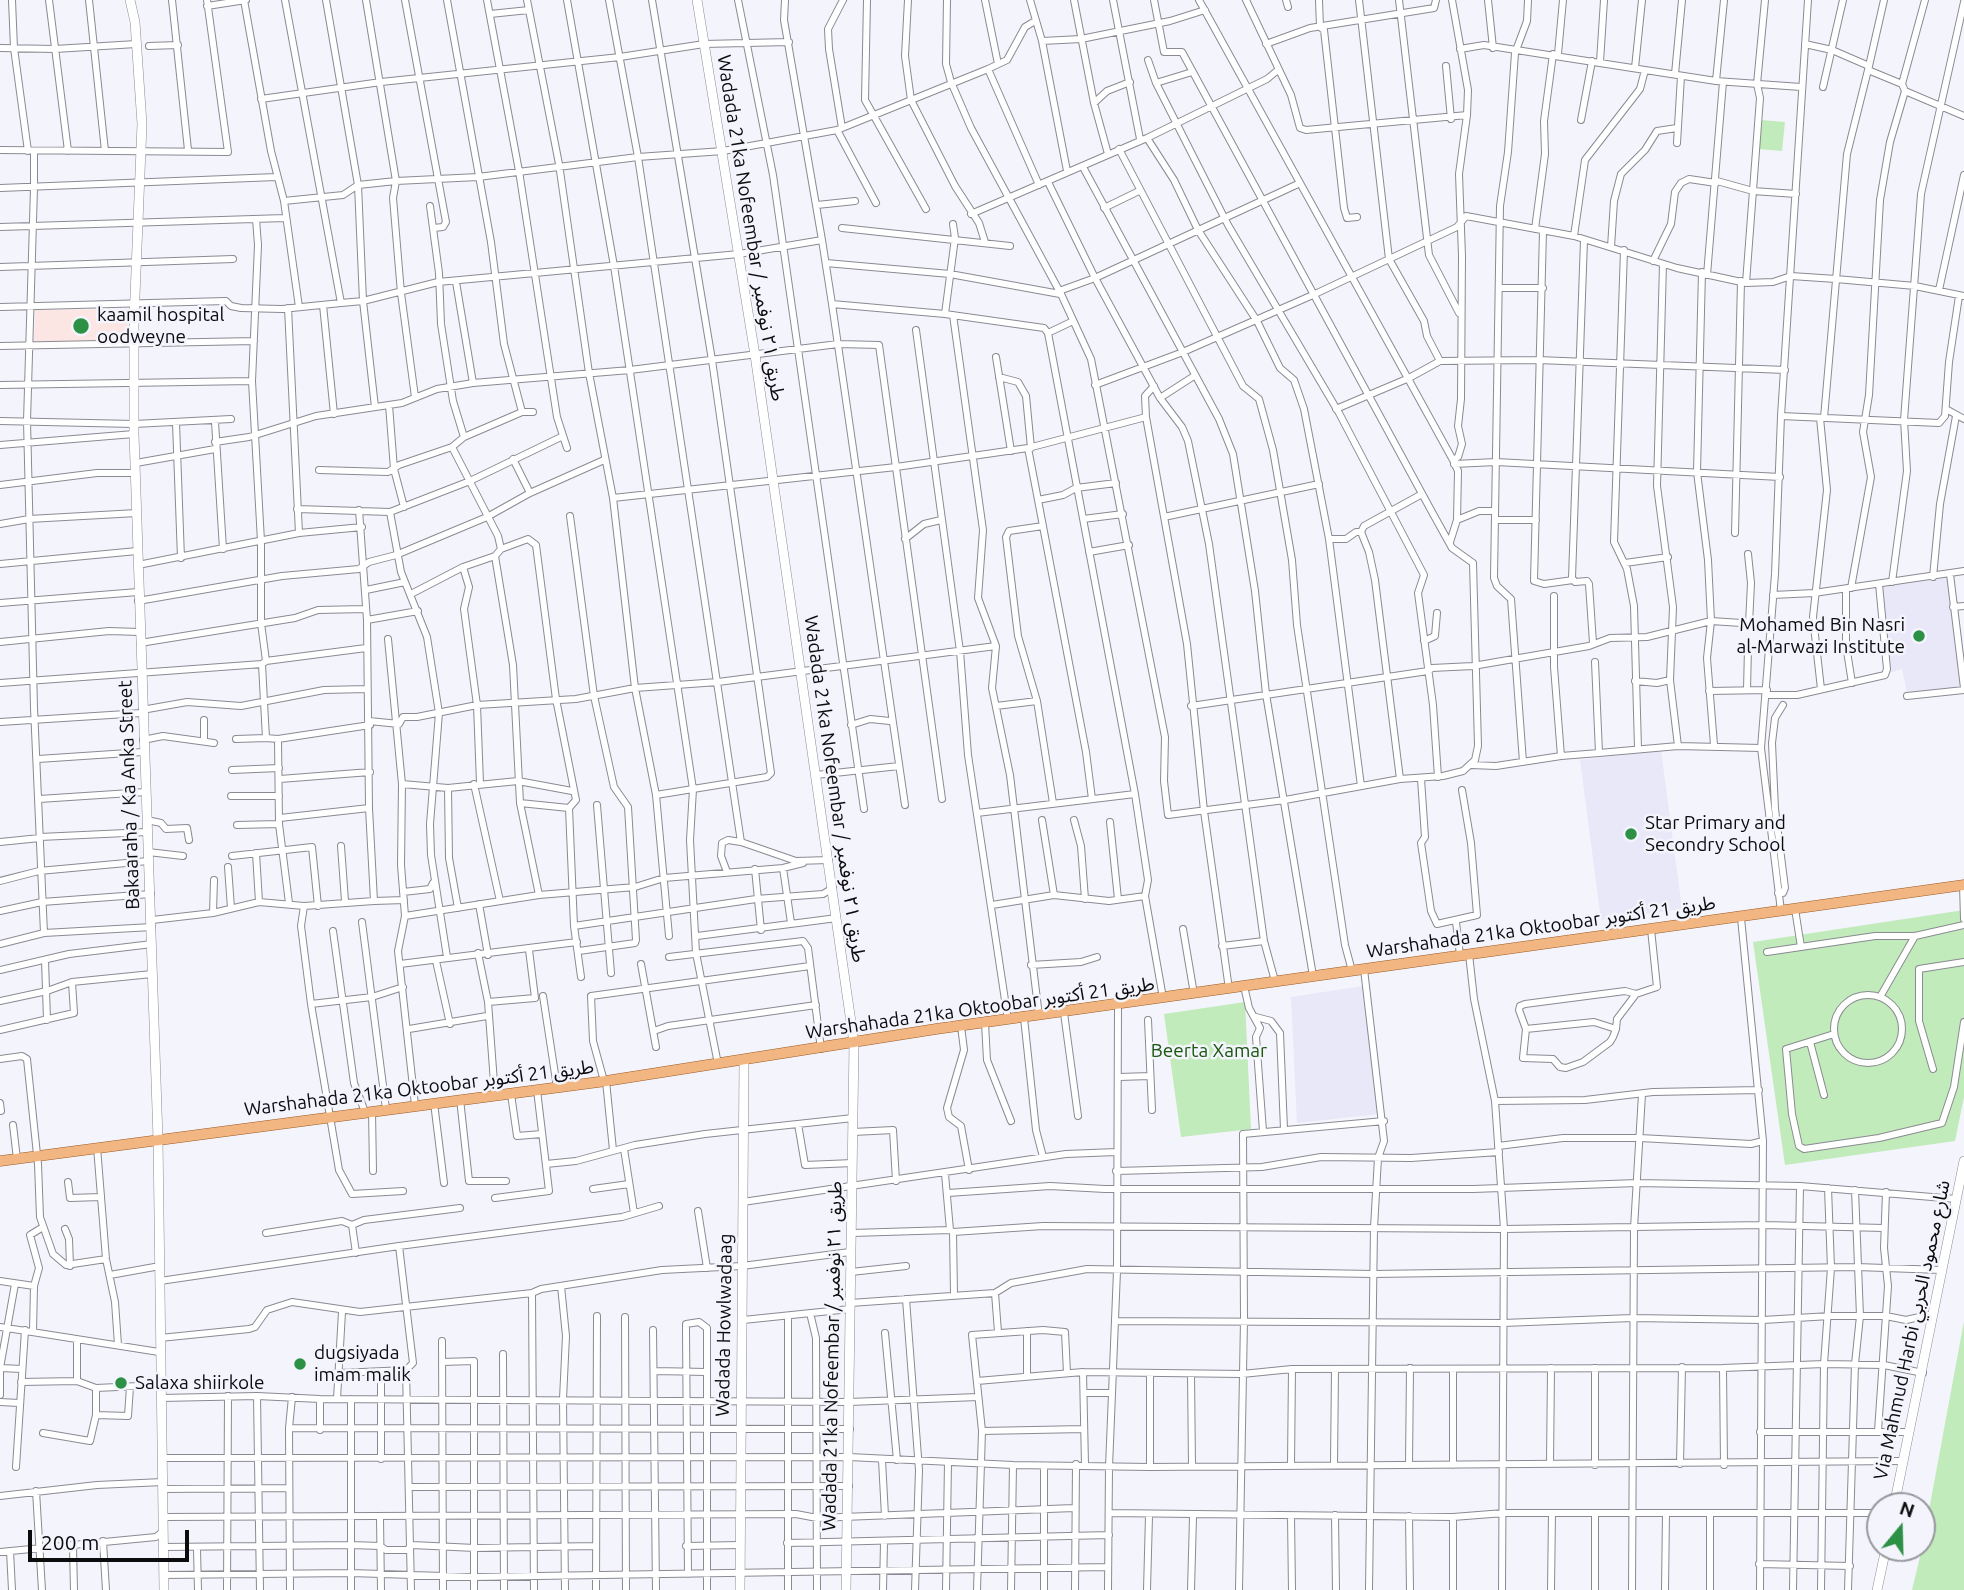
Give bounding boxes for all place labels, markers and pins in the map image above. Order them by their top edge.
place label: kaamil hospital oodweyne [97,304,225,348]
marker: kaamil hospital oodweyne [71,316,91,336]
place label: Mohamed Bin Nasri al-Marwazi Institute [1736,614,1905,658]
marker: Mohamed Bin Nasri al-Marwazi Institute [1911,628,1927,644]
place label: Star Primary and Secondry School [1645,812,1786,856]
marker: Star Primary and Secondry School [1623,826,1639,842]
place label: dugsiyada imam malik [314,1342,411,1386]
marker: dugsiyada imam malik [292,1356,308,1372]
place label: Salaxa shiirkole [135,1372,265,1394]
marker: Salaxa shiirkole [113,1375,129,1391]

